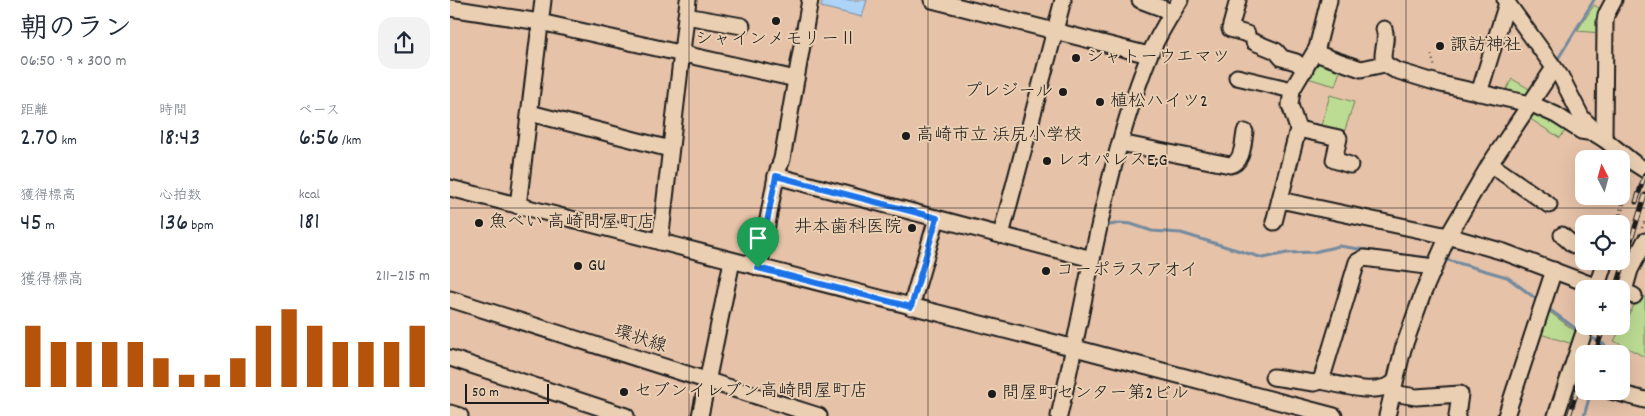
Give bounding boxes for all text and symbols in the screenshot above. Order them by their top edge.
text: 朝のラン [20,11,132,51]
marker: シャインメモリーⅡ [770,15,782,27]
button: share [378,17,430,69]
place label: シャインメモリーⅡ [695,28,857,53]
place label: 諏訪神社 [1450,34,1522,59]
marker: 諏訪神社 [1434,40,1446,52]
place label: シャトーウエマツ [1086,46,1230,71]
text: 06:50 · 9 × 300 m [20,50,126,73]
marker: シャトーウエマツ [1070,52,1082,64]
place label: プレジール [964,80,1053,105]
marker: プレジール [1057,86,1069,98]
place label: 植松ハイツ2 [1110,90,1208,115]
marker: 植松ハイツ2 [1094,96,1106,108]
text: 距離 [20,101,48,121]
text: 時間 [159,101,187,121]
text: ペース [299,101,340,121]
text: 2.70 [20,121,58,157]
text: 18:43 [159,121,200,157]
text: 6:56 [299,121,339,157]
place label: 高崎市立 浜尻小学校 [916,124,1082,149]
marker: 高崎市立 浜尻小学校 [900,130,912,142]
text: km [58,131,77,151]
text: /km [339,131,361,151]
place label: レオパレスE,G [1057,149,1168,174]
north arrow [1575,150,1630,205]
map controls [1575,150,1630,400]
marker: レオパレスE,G [1041,155,1053,167]
text: kcal [299,185,320,205]
text: 獲得標高 [20,186,76,206]
text: 心拍数 [159,186,201,206]
text: 181 [299,205,320,241]
text: 45 [20,206,42,242]
text: 136 [159,206,188,242]
place label: 魚べい 高崎問屋町店 [489,211,655,236]
button: locate [1575,215,1630,270]
text: m [42,216,55,236]
text: bpm [188,216,214,236]
place label: 井本歯科医院 [794,216,902,241]
marker: 魚べい 高崎問屋町店 [473,217,485,229]
pin [737,217,779,268]
marker: 井本歯科医院 [906,222,918,234]
icon: arrive [744,224,772,252]
place label: GU [588,254,606,279]
place label: コーポラスアオイ [1056,259,1198,284]
marker: GU [572,260,584,272]
text: 211–215 m [376,265,430,288]
marker: コーポラスアオイ [1040,265,1052,277]
text: 獲得標高 [20,269,84,292]
button: + [1575,280,1630,335]
street label: 環状線 [610,320,670,360]
button: − [1575,345,1630,400]
place label: セブンイレブン高崎問屋町店 [634,380,868,405]
scale bar [465,381,549,404]
place label: 問屋町センター第2ビル [1002,382,1189,407]
text: 50 m [472,383,499,403]
marker: セブンイレブン高崎問屋町店 [618,386,630,398]
marker: 問屋町センター第2ビル [986,388,998,400]

